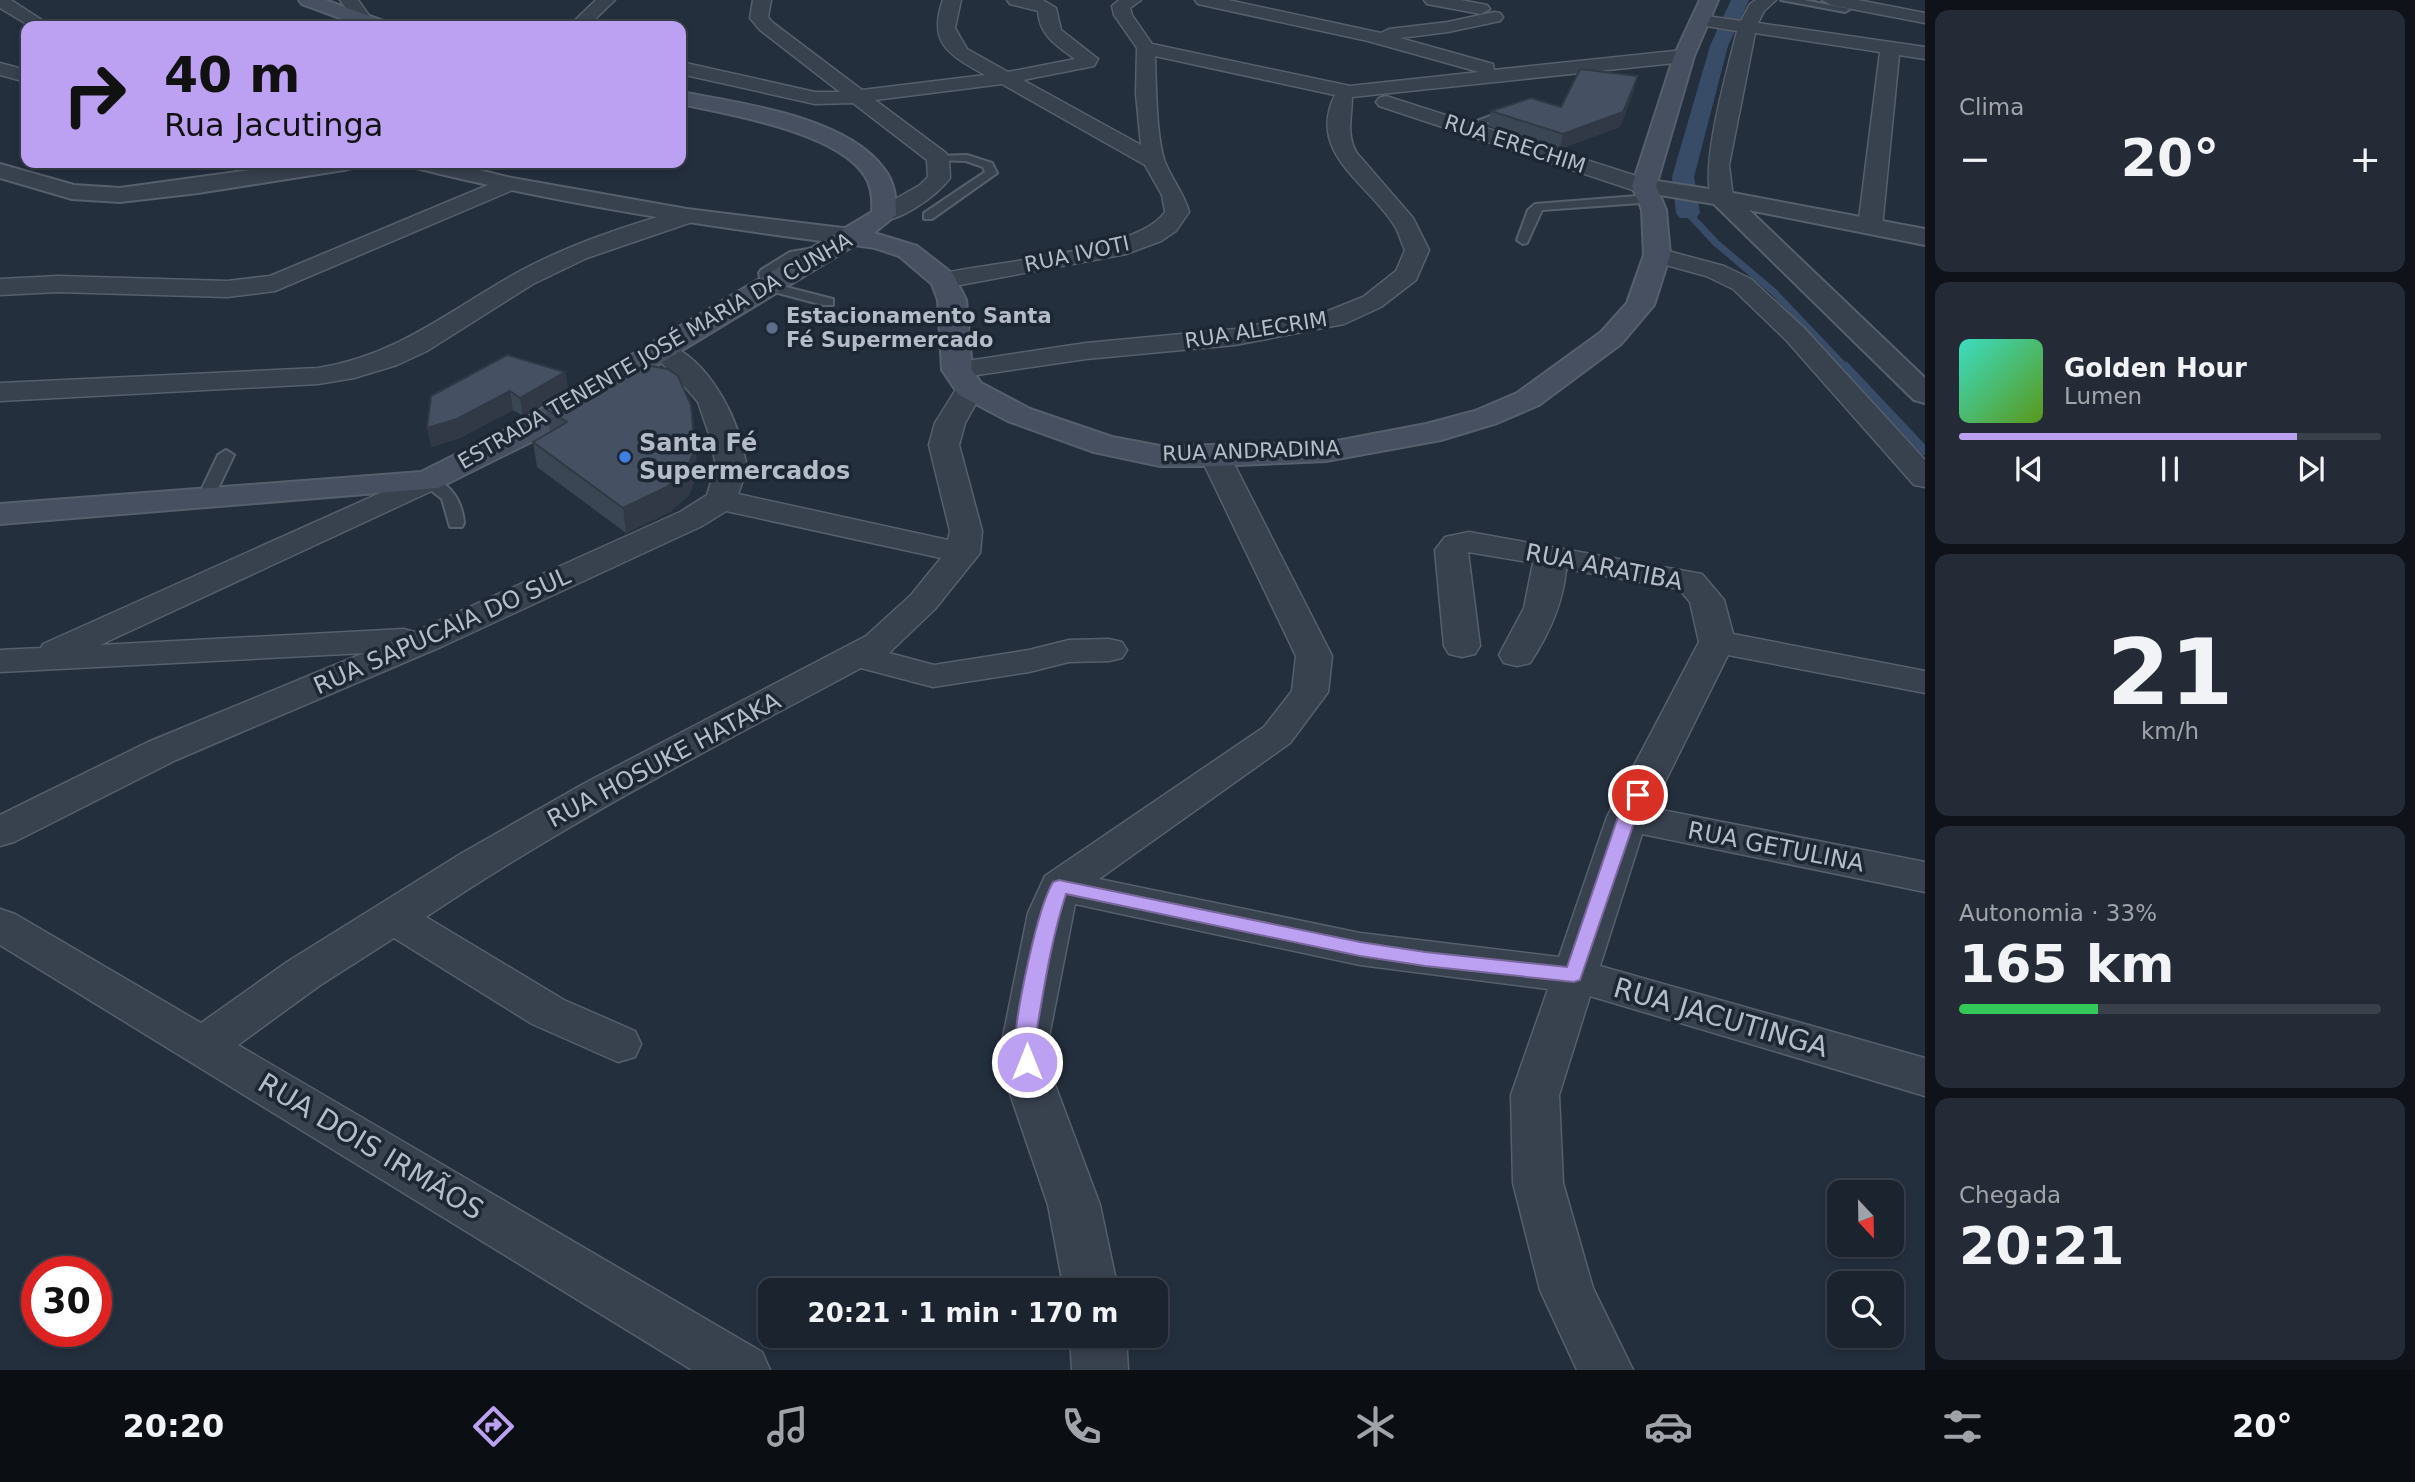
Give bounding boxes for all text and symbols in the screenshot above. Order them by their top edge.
text: 40 m [164,47,300,104]
icon: right [49,49,140,140]
text: Clima [1959,94,2024,120]
text: Rua Jacutinga [164,106,383,144]
street label: RUA ERECHIM [1441,110,1589,178]
text: 20° [2121,128,2219,188]
text: − [1959,137,1991,181]
text: + [2349,137,2381,181]
street label: ESTRADA TENENTE JOSÉ MARIA DA CUNHA [453,227,857,474]
street label: RUA IVOTI [1022,231,1132,277]
place label: Estacionamento Santa Fé Supermercado [786,304,1052,352]
street label: RUA ALECRIM [1183,307,1329,353]
marker: Estacionamento Santa Fé Supermercado [764,320,780,336]
text: Golden Hour [2064,353,2247,383]
text: Lumen [2064,383,2142,409]
place label: Santa Fé Supermercados [639,429,850,485]
street label: RUA ANDRADINA [1162,436,1341,466]
marker: Santa Fé Supermercados [617,449,633,465]
icon: previous [2010,450,2048,488]
icon: pause [2151,450,2189,488]
icon: next [2292,450,2330,488]
street label: RUA ARATIBA [1523,538,1686,596]
street label: RUA SAPUCAIA DO SUL [309,561,575,700]
text: 21 [2107,620,2233,725]
street label: RUA HOSUKE HATAKA [543,686,786,833]
text: km/h [2141,718,2199,744]
pin [1608,765,1668,825]
icon: arrive [1619,776,1657,814]
street label: RUA GETULINA [1685,816,1867,878]
text: Autonomia · 33% [1959,900,2157,926]
text: 165 km [1959,934,2174,994]
street label: RUA JACUTINGA [1610,971,1832,1064]
position arrow [990,1025,1064,1099]
street label: RUA DOIS IRMÃOS [252,1066,489,1227]
north arrow [1827,1180,1904,1256]
map controls [1827,1180,1904,1348]
text: Chegada [1959,1182,2061,1208]
text: 20:21 [1959,1216,2125,1276]
speed limit sign: 30 [21,1256,112,1347]
button: search [1827,1271,1904,1348]
text: 20:21 · 1 min · 170 m [808,1298,1118,1328]
icon: directions [469,1402,518,1451]
icon: music [763,1402,812,1451]
icon: phone [1057,1402,1106,1451]
icon: climate [1351,1402,1400,1451]
icon: car [1644,1402,1693,1451]
icon: filters [1938,1402,1987,1451]
text: 20:20 [122,1407,224,1445]
text: 20° [2232,1407,2292,1445]

